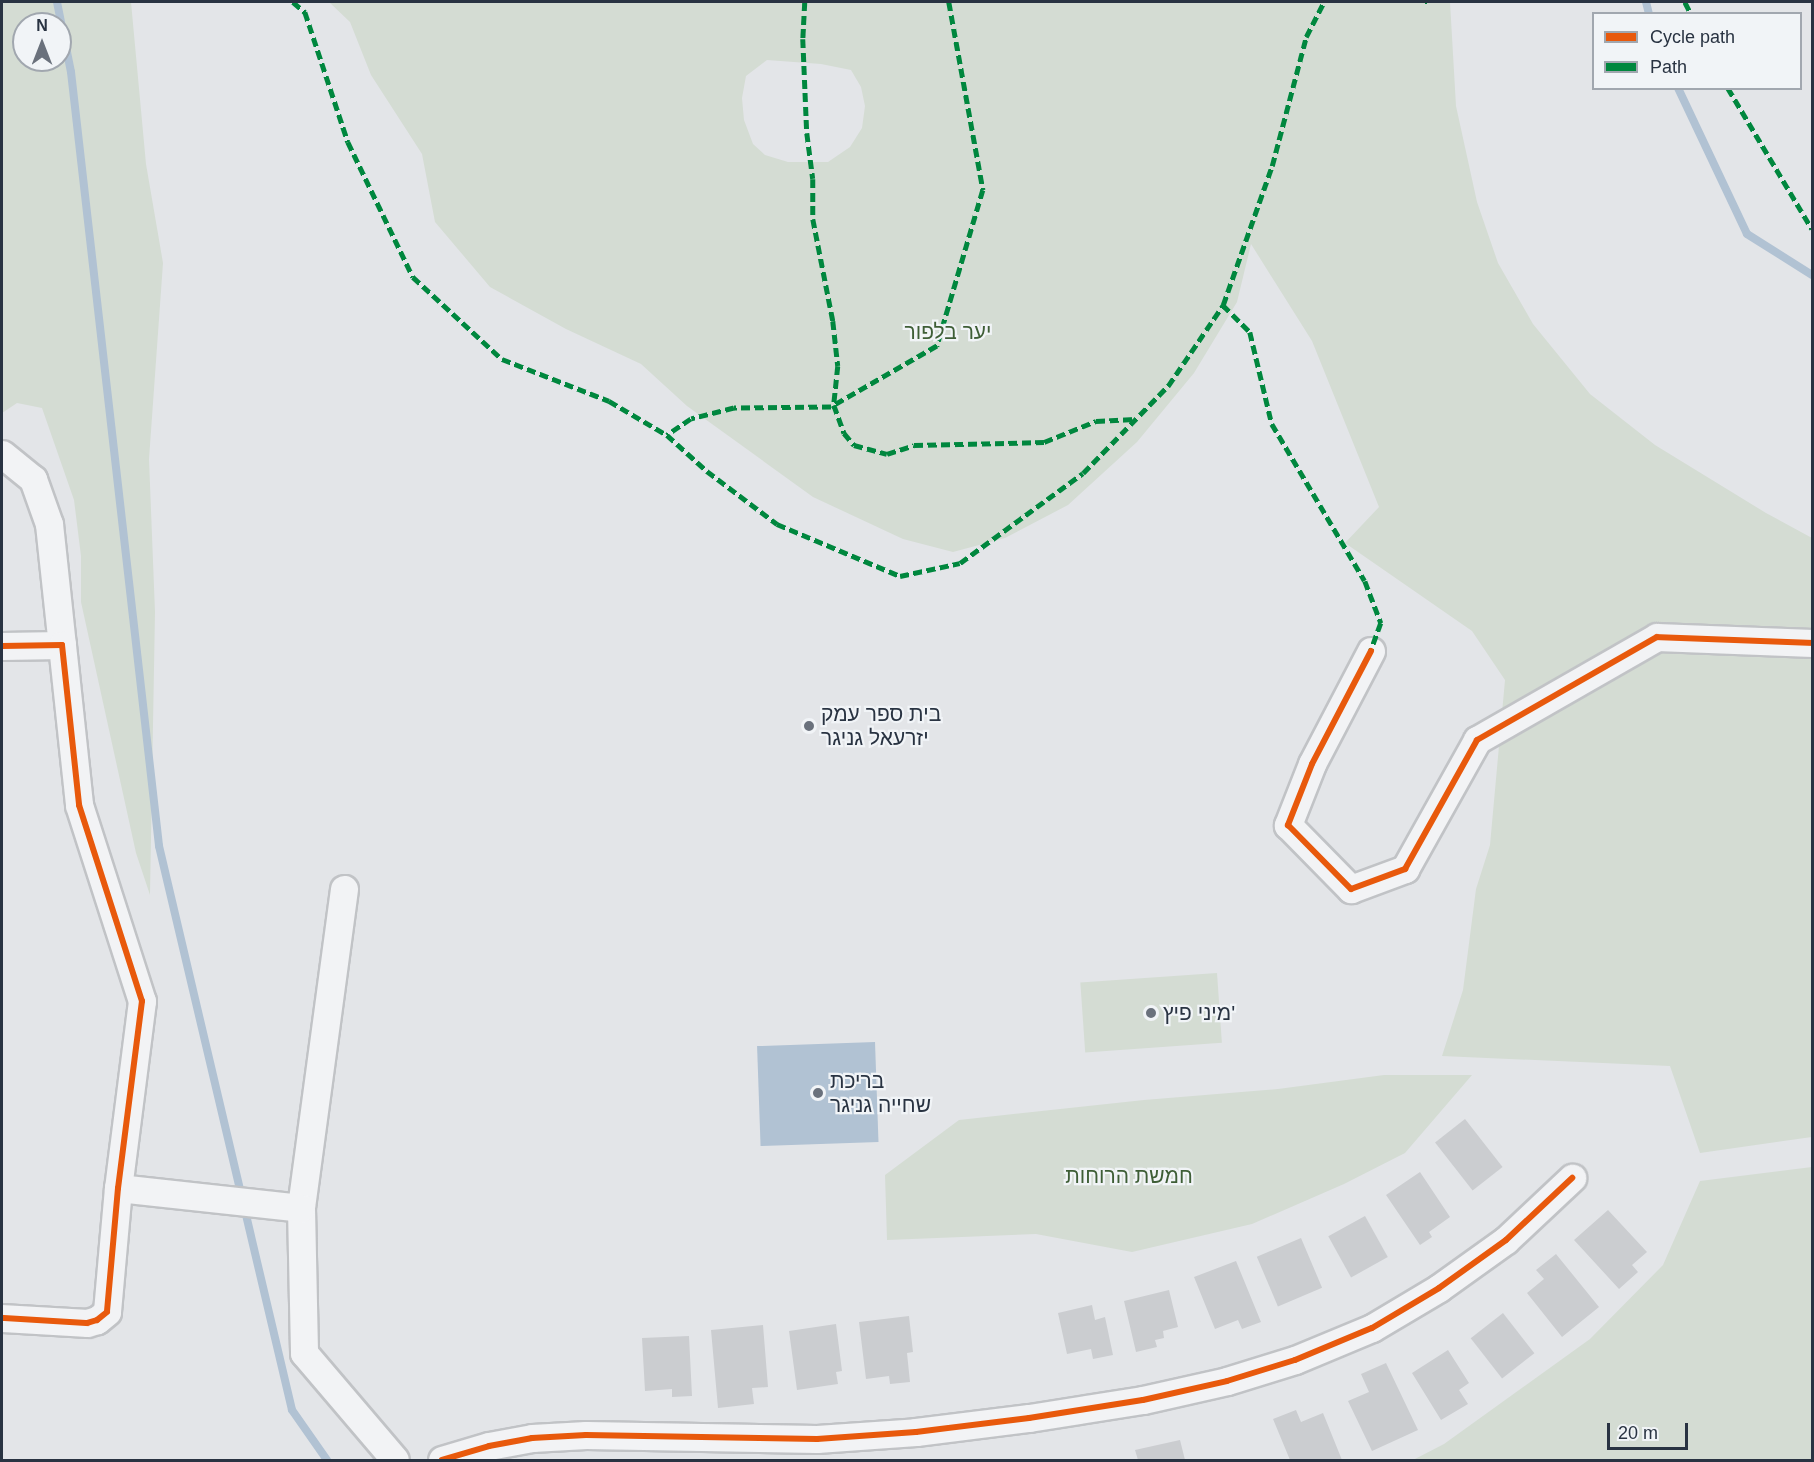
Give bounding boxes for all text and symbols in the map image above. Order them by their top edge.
north arrow [12,12,72,72]
legend [1592,12,1802,90]
text: N [36,17,48,34]
text: Cycle path [1650,27,1735,47]
text: Path [1650,57,1687,77]
park label: יער בלפור [904,319,992,345]
place label: בית ספר עמק יזרעאל גניגר [821,701,941,751]
marker: בית ספר עמק יזרעאל גניגר [802,719,816,733]
place label: מיני פיץ' [1163,1000,1235,1026]
marker: מיני פיץ' [1144,1006,1158,1020]
place label: בריכת שחייה גניגר [830,1068,931,1118]
marker: בריכת שחייה גניגר [811,1086,825,1100]
park label: חמשת הרוחות [1065,1163,1193,1189]
scale bar [1610,1411,1691,1449]
text: 20 m [1618,1423,1658,1443]

